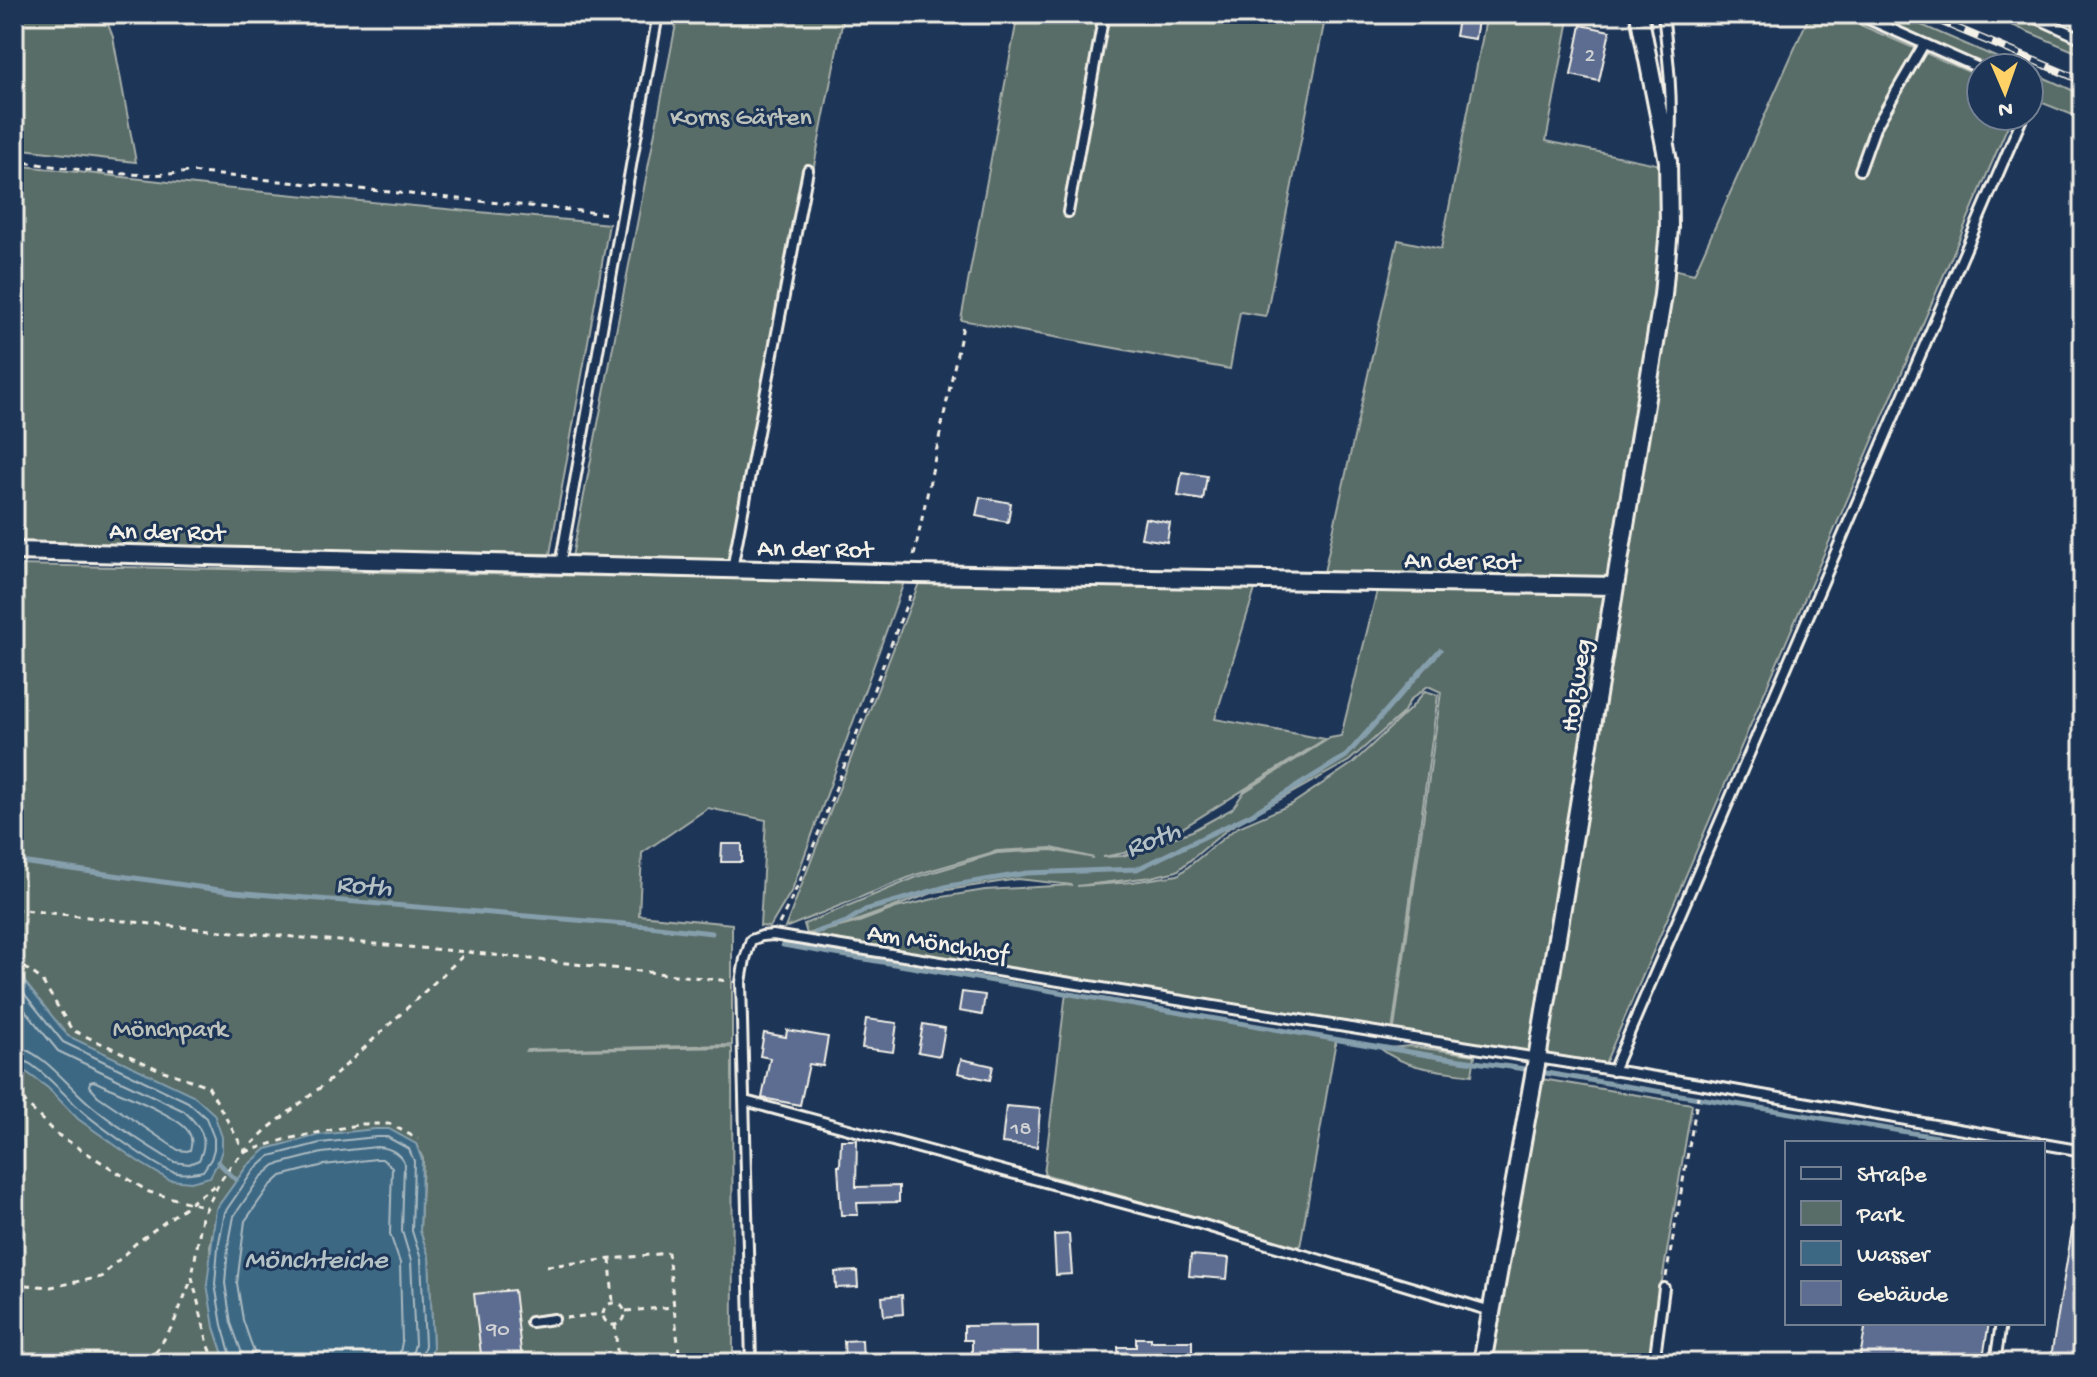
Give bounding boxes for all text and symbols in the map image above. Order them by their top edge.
house number: 2 [1585,44,1596,70]
north arrow [1965,52,2045,132]
text: N [1998,95,2013,121]
park label: Korns Gärten [670,104,812,135]
street label: An der Rot [109,518,227,551]
street label: An der Rot [757,535,875,568]
street label: An der Rot [1404,547,1522,580]
street label: Holzweg [1556,637,1601,734]
water label: Roth [1122,815,1186,867]
water label: Roth [334,869,394,906]
street label: Am Mönchhof [865,919,1012,972]
park label: Mönchpark [113,1016,230,1047]
house number: 18 [1010,1117,1031,1143]
legend [1785,1141,2045,1325]
text: Straße [1857,1162,1927,1191]
text: Park [1856,1202,1905,1231]
text: Wasser [1857,1242,1932,1271]
water label: Mönchteiche [245,1245,389,1278]
text: Gebäude [1857,1282,1949,1311]
house number: 90 [485,1318,510,1344]

